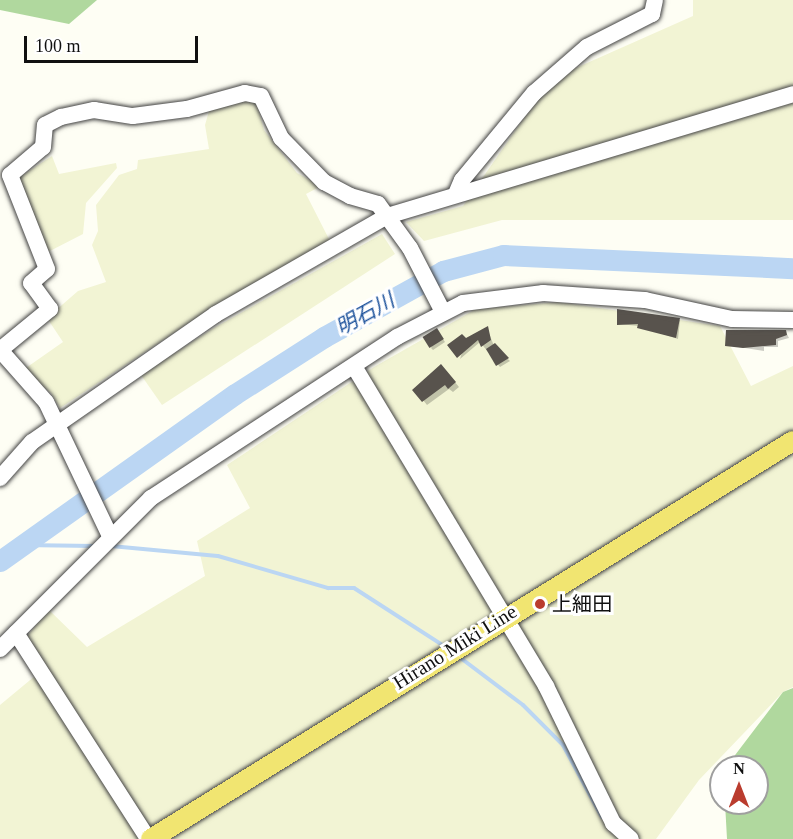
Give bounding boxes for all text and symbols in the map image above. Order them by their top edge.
scale bar [27,24,201,62]
text: 100 m [35,36,81,56]
water label: 明石川 [331,288,399,340]
place label: 上細田 [552,592,612,616]
marker: 上細田 [533,597,547,611]
street label: Hirano Miki Line [389,599,521,695]
north arrow [709,755,769,815]
text: N [733,760,745,777]

